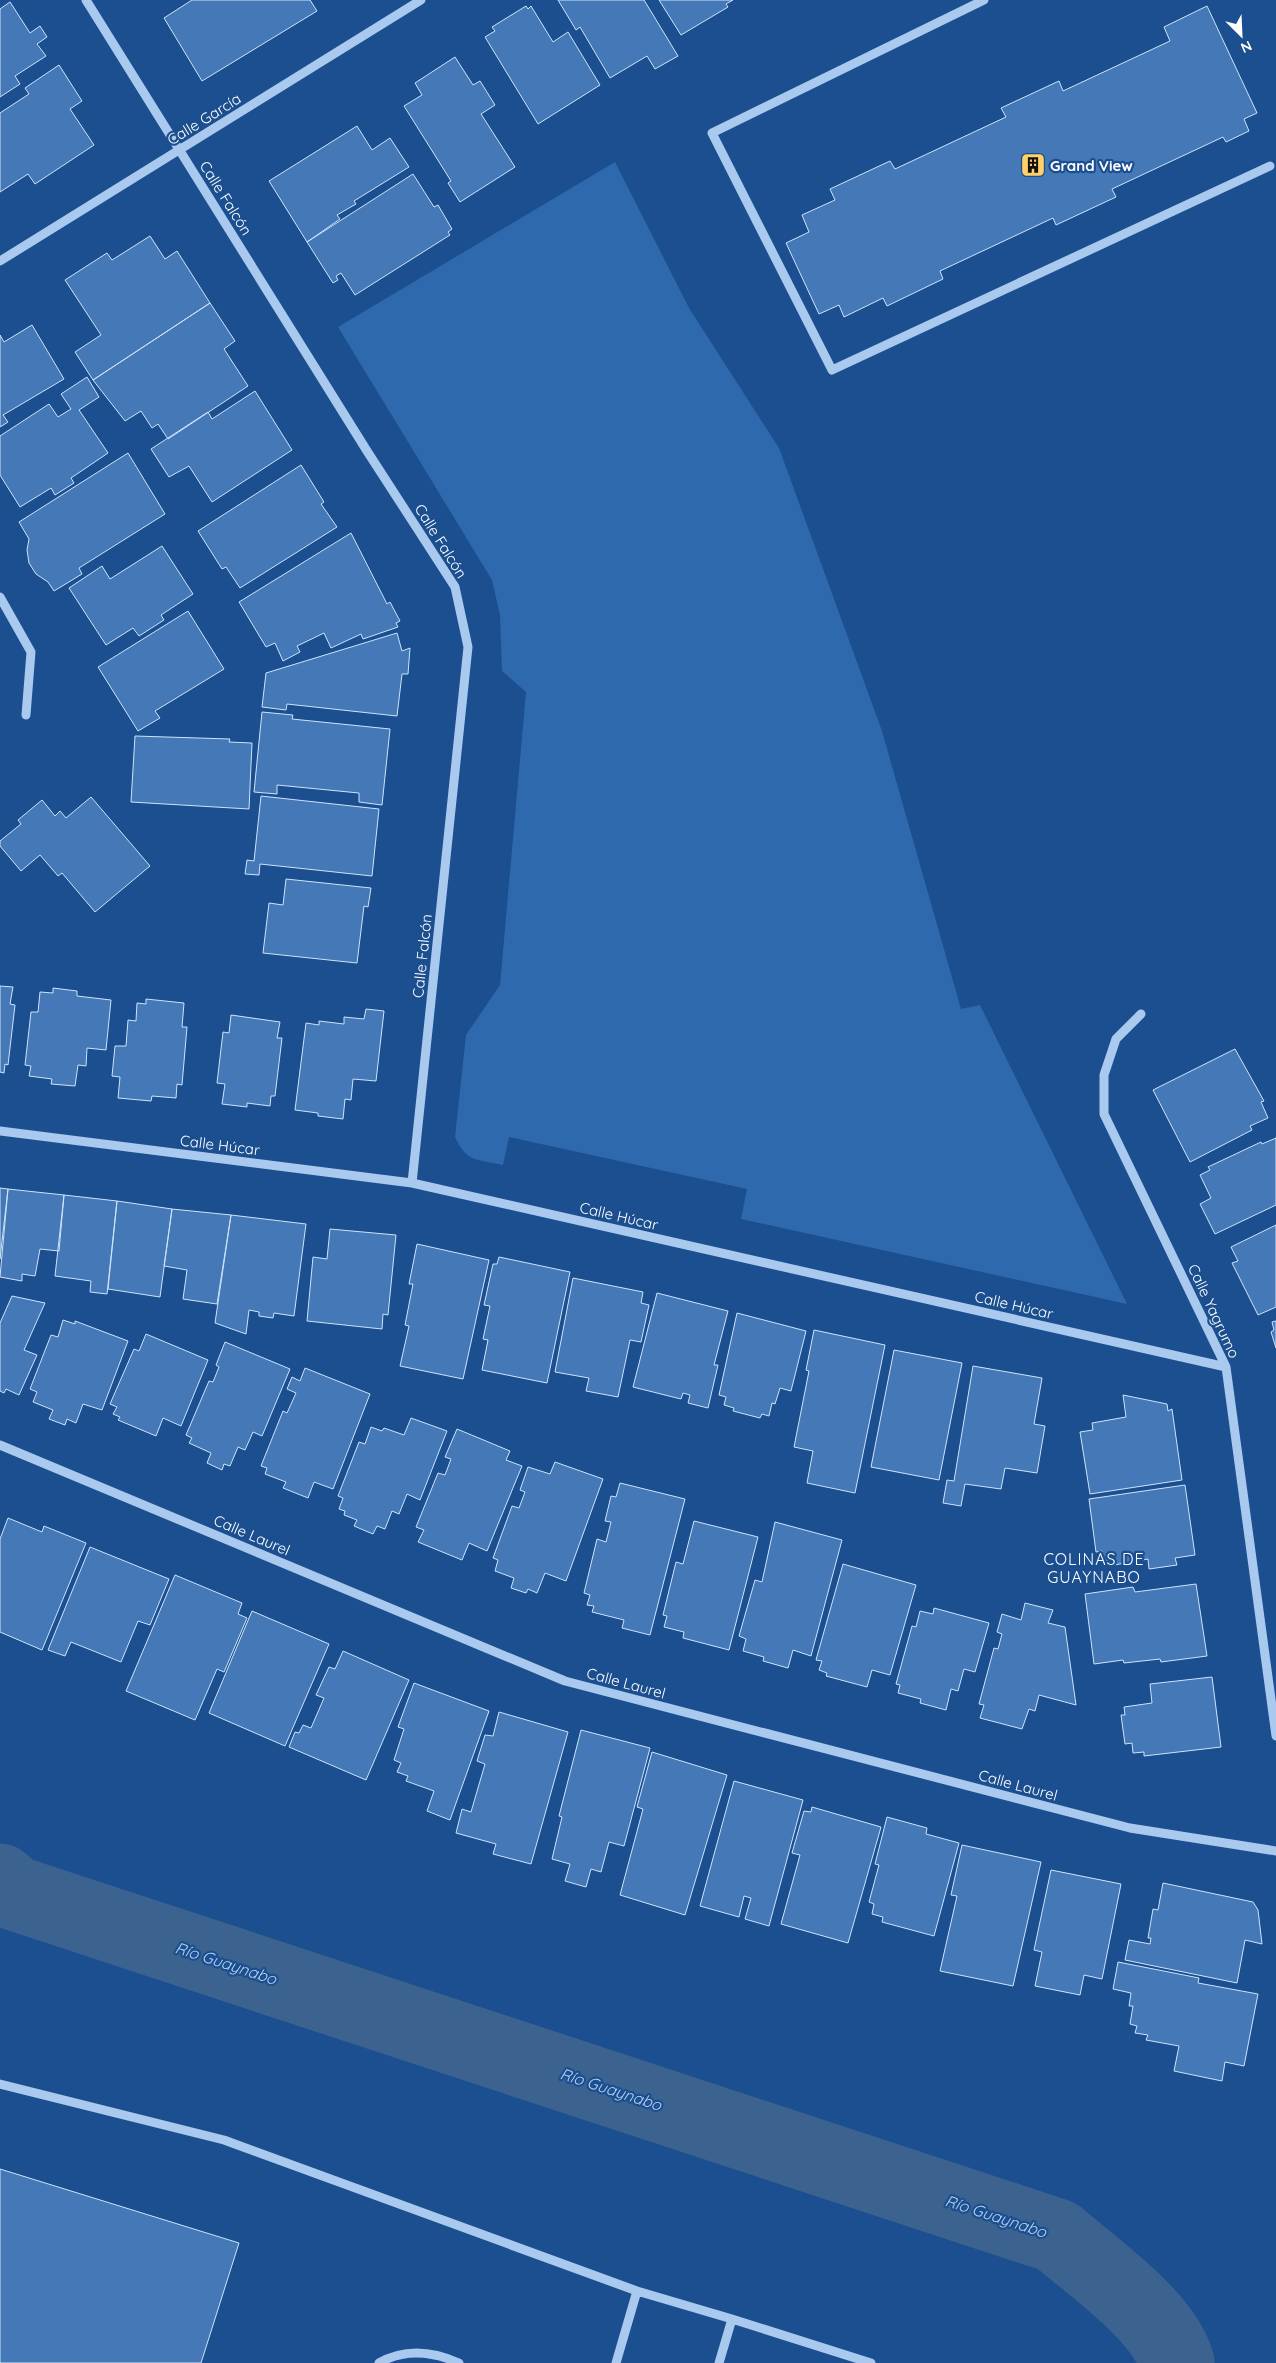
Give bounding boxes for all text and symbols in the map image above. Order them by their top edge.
north arrow [1216,10,1266,60]
text: N [1238,37,1255,57]
street label: Calle García [164,89,244,149]
building icon: Grand View [1020,152,1046,178]
place label: Grand View [1050,156,1133,175]
street label: Calle Falcón [196,157,256,239]
street label: Calle Falcón [411,500,471,582]
street label: Calle Falcón [408,913,436,999]
street label: Calle Húcar [179,1131,261,1159]
street label: Calle Húcar [578,1198,660,1234]
street label: Calle Yagrumo [1184,1261,1244,1361]
street label: Calle Húcar [973,1287,1055,1323]
street label: Calle Laurel [211,1510,293,1560]
district label: COLINAS DE GUAYNABO [1043,1549,1145,1587]
street label: Calle Laurel [584,1663,668,1703]
street label: Calle Laurel [976,1765,1060,1805]
water label: Río Guaynabo [173,1937,281,1989]
water label: Río Guaynabo [558,2063,666,2115]
water label: Río Guaynabo [943,2190,1051,2242]

